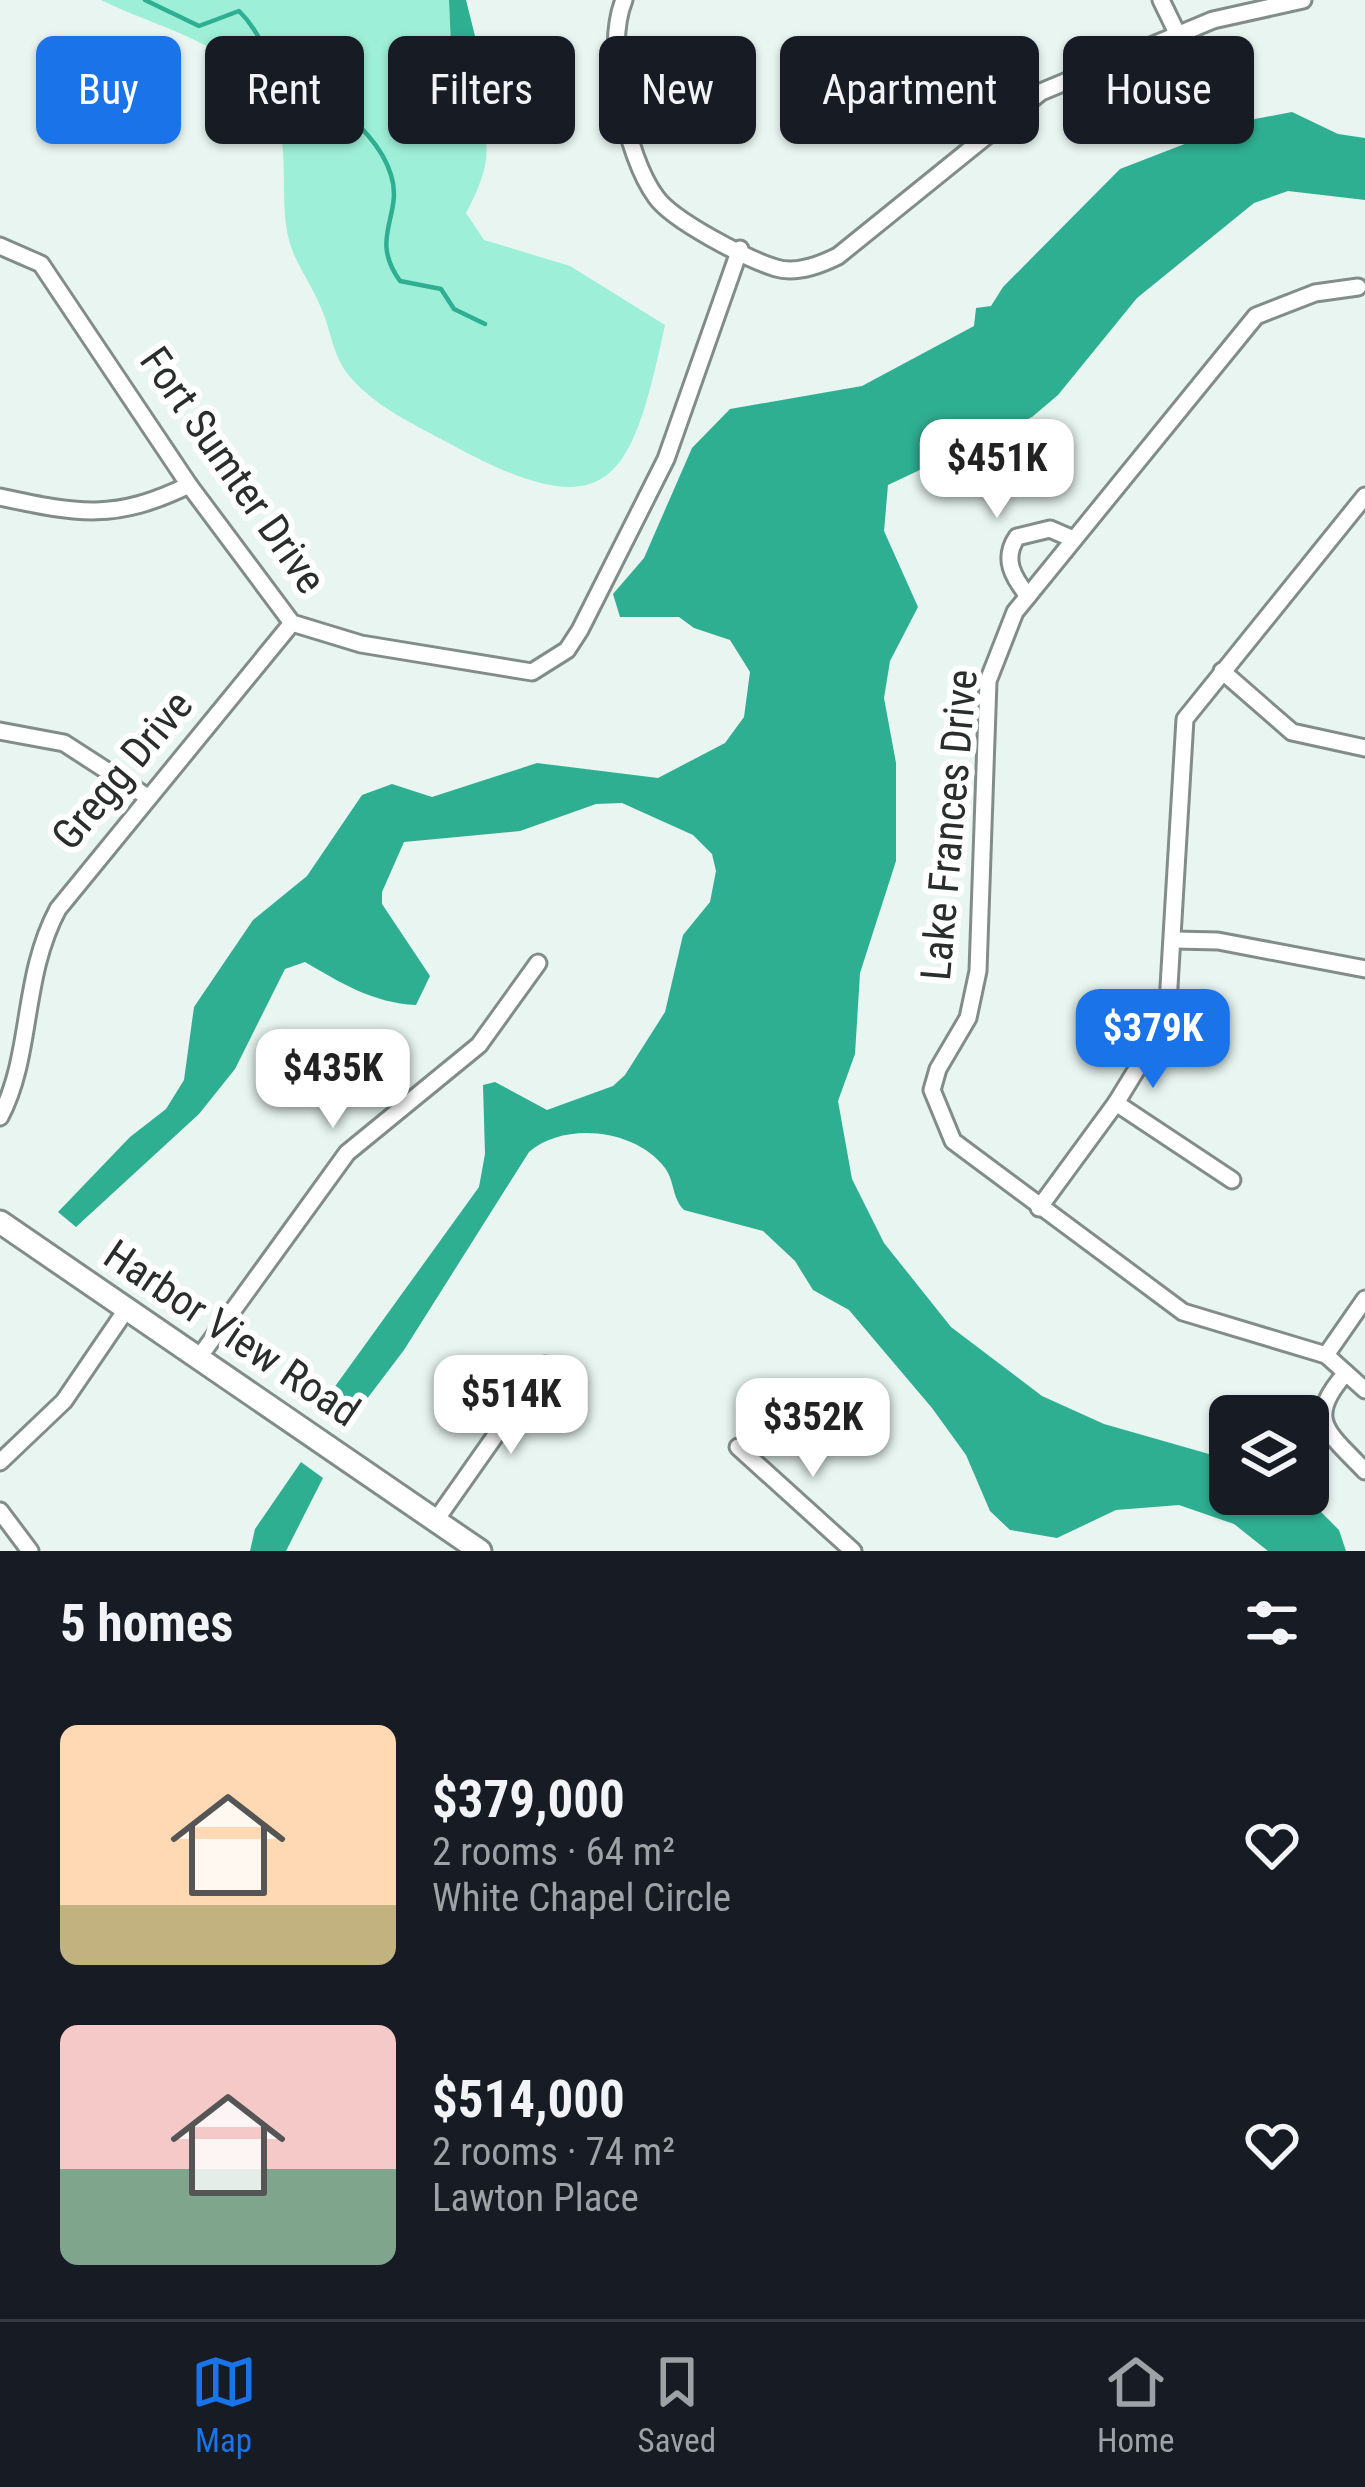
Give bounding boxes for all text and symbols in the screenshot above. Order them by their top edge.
chip: Buy [36,36,181,144]
chip: Rent [205,36,364,144]
chip: Filters [388,36,575,144]
chip: New [599,36,756,144]
chip: Apartment [780,36,1039,144]
chip: House [1063,36,1254,144]
street label: Fort Sumter Drive [130,338,336,602]
pin: $451K [913,419,1081,521]
text: $451K [947,435,1047,481]
street label: Lake Frances Drive [911,668,987,982]
street label: Gregg Drive [42,681,202,859]
pin: $379K [1069,989,1237,1091]
text: $379K [1103,1005,1203,1051]
pin: $435K [249,1029,417,1131]
text: $435K [283,1045,383,1091]
street label: Harbor View Road [95,1230,369,1436]
pin: $514K [427,1355,595,1457]
text: $514K [461,1371,561,1417]
pin: $352K [729,1378,897,1480]
text: $352K [763,1394,863,1440]
map controls [1209,1395,1329,1515]
button: layers [1209,1395,1329,1515]
icon: filters [1239,1590,1305,1656]
text: 5 homes [60,1594,233,1653]
text: $379,000 [432,1770,625,1829]
icon: home [156,1773,300,1917]
icon: heart [1239,1812,1305,1878]
text: 2 rooms · 64 m² [432,1829,675,1875]
text: White Chapel Circle [432,1875,731,1921]
text: $514,000 [432,2070,625,2129]
icon: home [156,2073,300,2217]
icon: heart [1239,2112,1305,2178]
text: 2 rooms · 74 m² [432,2129,675,2175]
text: Lawton Place [432,2175,639,2221]
tab: Map [191,2349,257,2460]
tab: Saved [638,2349,716,2460]
tab: Home [1097,2349,1174,2460]

